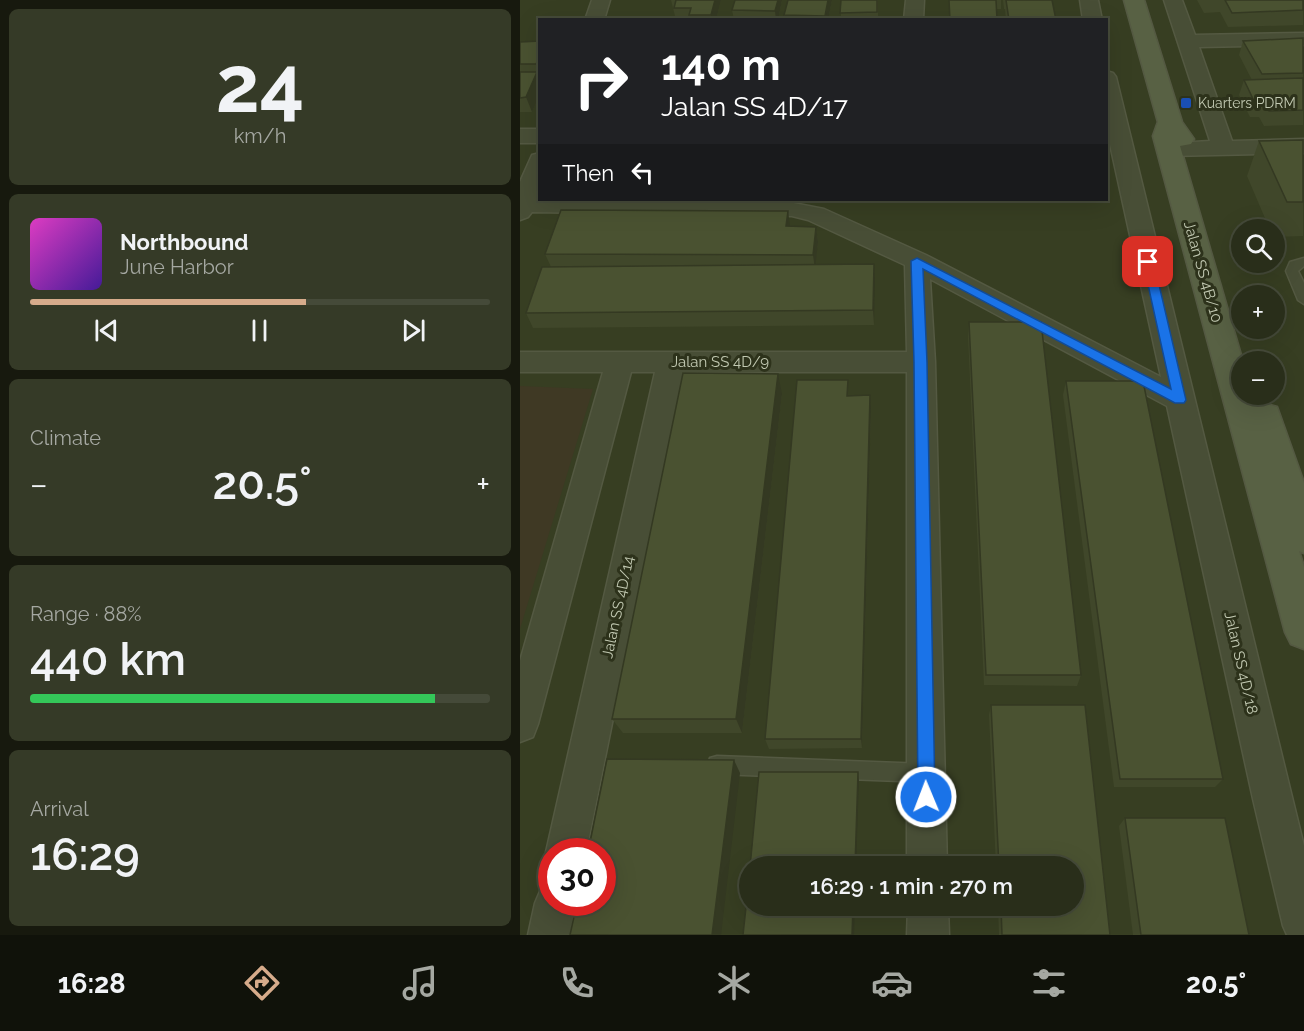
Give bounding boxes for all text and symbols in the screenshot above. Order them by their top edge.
text: 24 [216,39,304,130]
text: 140 m [661,41,781,90]
icon: right [562,42,640,120]
text: Jalan SS 4D/17 [661,91,848,122]
place label: Kuarters PDRM [1198,95,1296,111]
marker: Kuarters PDRM [1179,96,1193,110]
text: km/h [234,124,286,148]
icon: left [626,156,659,189]
text: Then [562,160,614,186]
street label: Jalan SS 4B/10 [1180,219,1226,325]
map controls [1231,219,1285,405]
button: search [1231,219,1285,273]
text: Northbound [120,229,249,255]
pin [1122,236,1173,287]
icon: arrive [1131,245,1164,278]
text: June Harbor [120,255,234,279]
button: + [1231,285,1285,339]
icon: previous [90,314,123,347]
icon: pause [243,314,276,347]
icon: next [397,314,430,347]
button: − [1231,351,1285,405]
street label: Jalan SS 4D/9 [671,353,769,371]
text: Climate [30,426,101,450]
text: 20.5° [212,457,312,510]
text: − [30,465,48,504]
text: + [476,465,490,504]
street label: Jalan SS 4D/14 [598,554,638,660]
text: Range · 88% [30,602,142,626]
street label: Jalan SS 4D/18 [1220,610,1262,716]
text: 440 km [30,633,186,686]
position arrow [894,765,958,829]
text: Arrival [30,797,89,821]
text: 16:29 [30,828,140,881]
speed limit sign: 30 [538,838,616,916]
text: 16:29 · 1 min · 270 m [810,873,1013,899]
icon: directions [241,962,283,1004]
icon: music [399,962,441,1004]
icon: phone [556,962,598,1004]
icon: climate [713,962,755,1004]
icon: car [871,962,913,1004]
icon: filters [1028,962,1070,1004]
text: 16:28 [58,968,126,999]
text: 20.5° [1186,968,1246,999]

